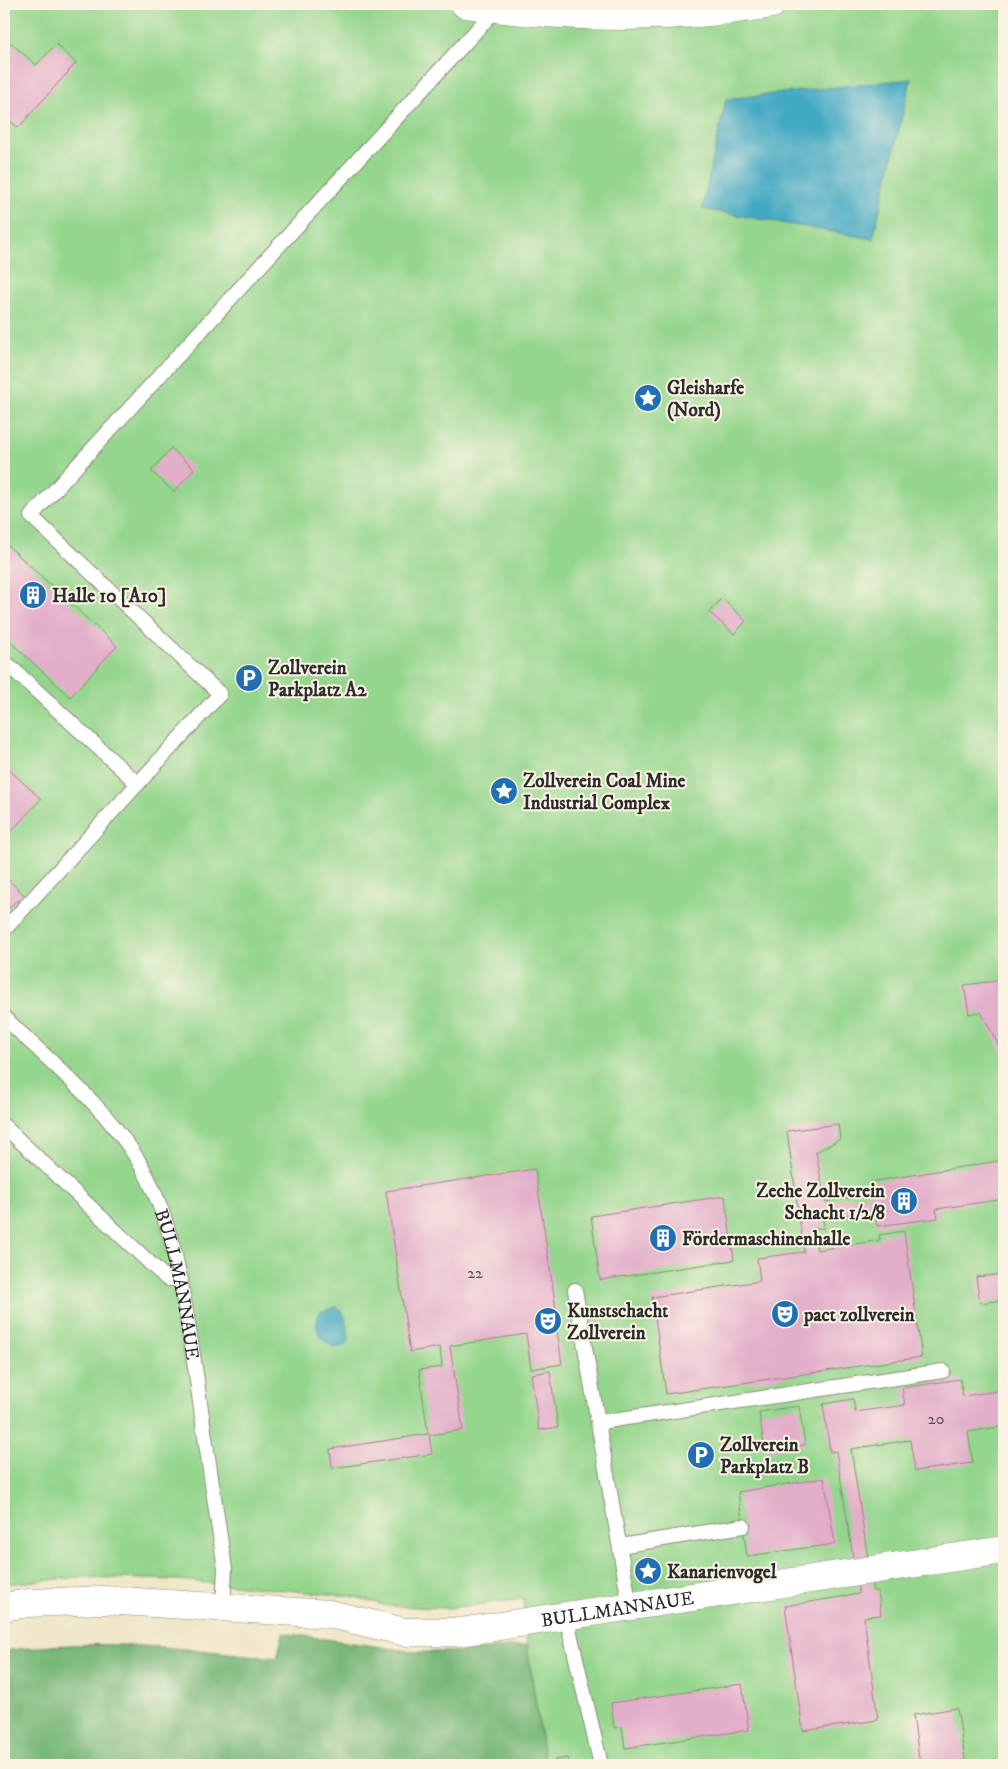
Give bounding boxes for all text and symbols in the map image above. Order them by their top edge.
place label: Gleisharfe (Nord) [667,377,744,422]
place icon: Gleisharfe (Nord) [633,383,663,413]
building icon: Halle 10 [A10] [18,580,48,610]
place label: Halle 10 [A10] [52,585,166,608]
place label: Zollverein Parkplatz A2 [268,657,367,702]
parking icon: Zollverein Parkplatz A2 [234,663,264,693]
place label: Zollverein Coal Mine Industrial Complex [523,770,686,815]
place icon: Zollverein Coal Mine Industrial Complex [489,776,519,806]
place label: Zeche Zollverein Schacht 1/2/8 [756,1180,886,1225]
building icon: Zeche Zollverein Schacht 1/2/8 [889,1186,919,1216]
street label: BULLMANNAUE [149,1206,204,1362]
building icon: Fördermaschinenhalle [648,1223,678,1253]
place label: Fördermaschinenhalle [682,1228,850,1251]
house number: 22 [467,1263,483,1283]
theatre icon: pact zollverein [770,1299,800,1329]
place label: Kunstschacht Zollverein [567,1300,669,1345]
place label: pact zollverein [803,1304,916,1327]
theatre icon: Kunstschacht Zollverein [533,1306,563,1336]
house number: 20 [928,1409,944,1429]
place label: Zollverein Parkplatz B [720,1434,809,1479]
parking icon: Zollverein Parkplatz B [686,1440,716,1470]
place icon: Kanarienvogel [633,1556,663,1586]
place label: Kanarienvogel [667,1561,777,1584]
street label: BULLMANNAUE [540,1587,695,1633]

